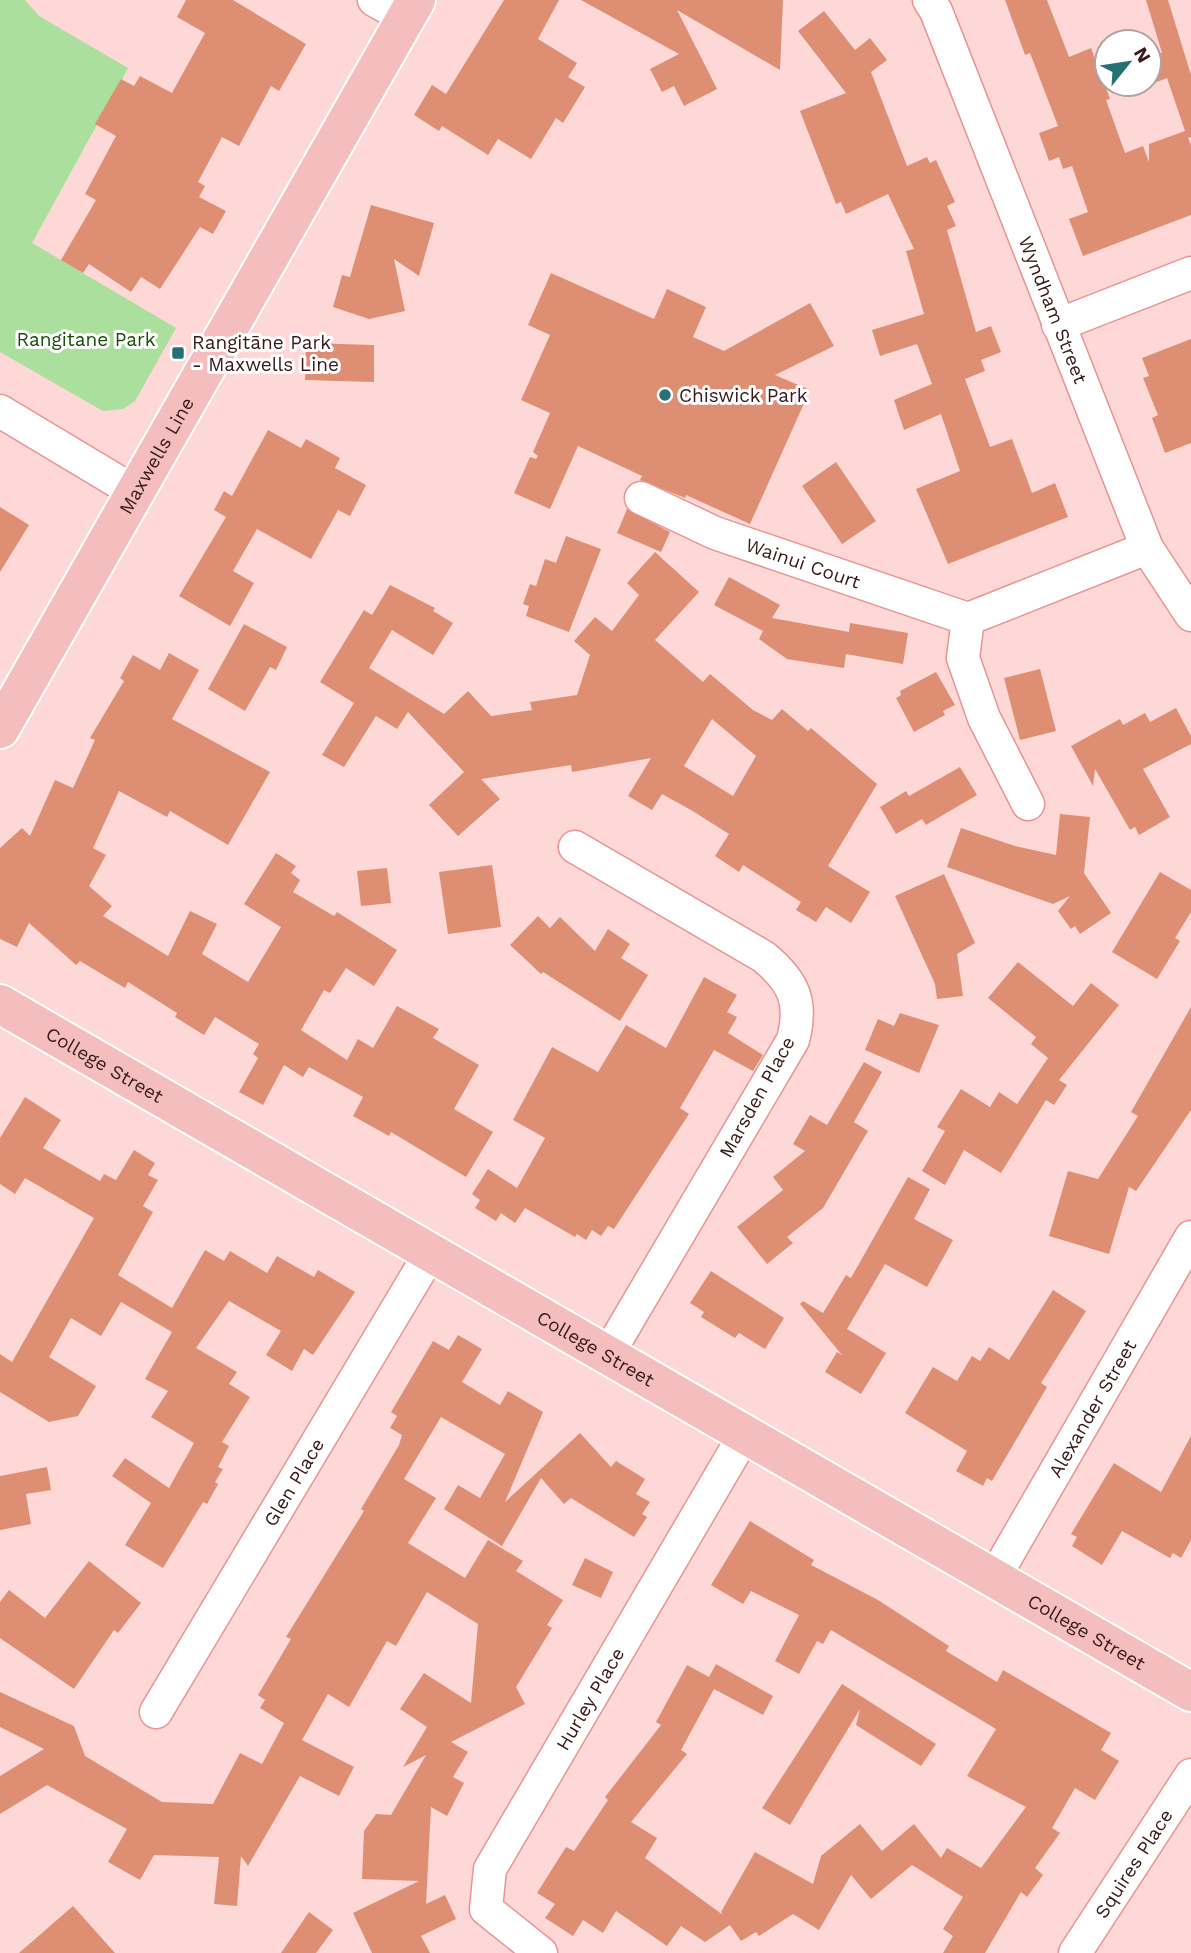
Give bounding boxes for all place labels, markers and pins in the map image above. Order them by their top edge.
place label: Rangitāne Park - Maxwells Line [192,331,339,376]
marker: Rangitāne Park - Maxwells Line [170,345,186,361]
place label: Chiswick Park [679,384,808,407]
marker: Chiswick Park [657,387,673,403]

